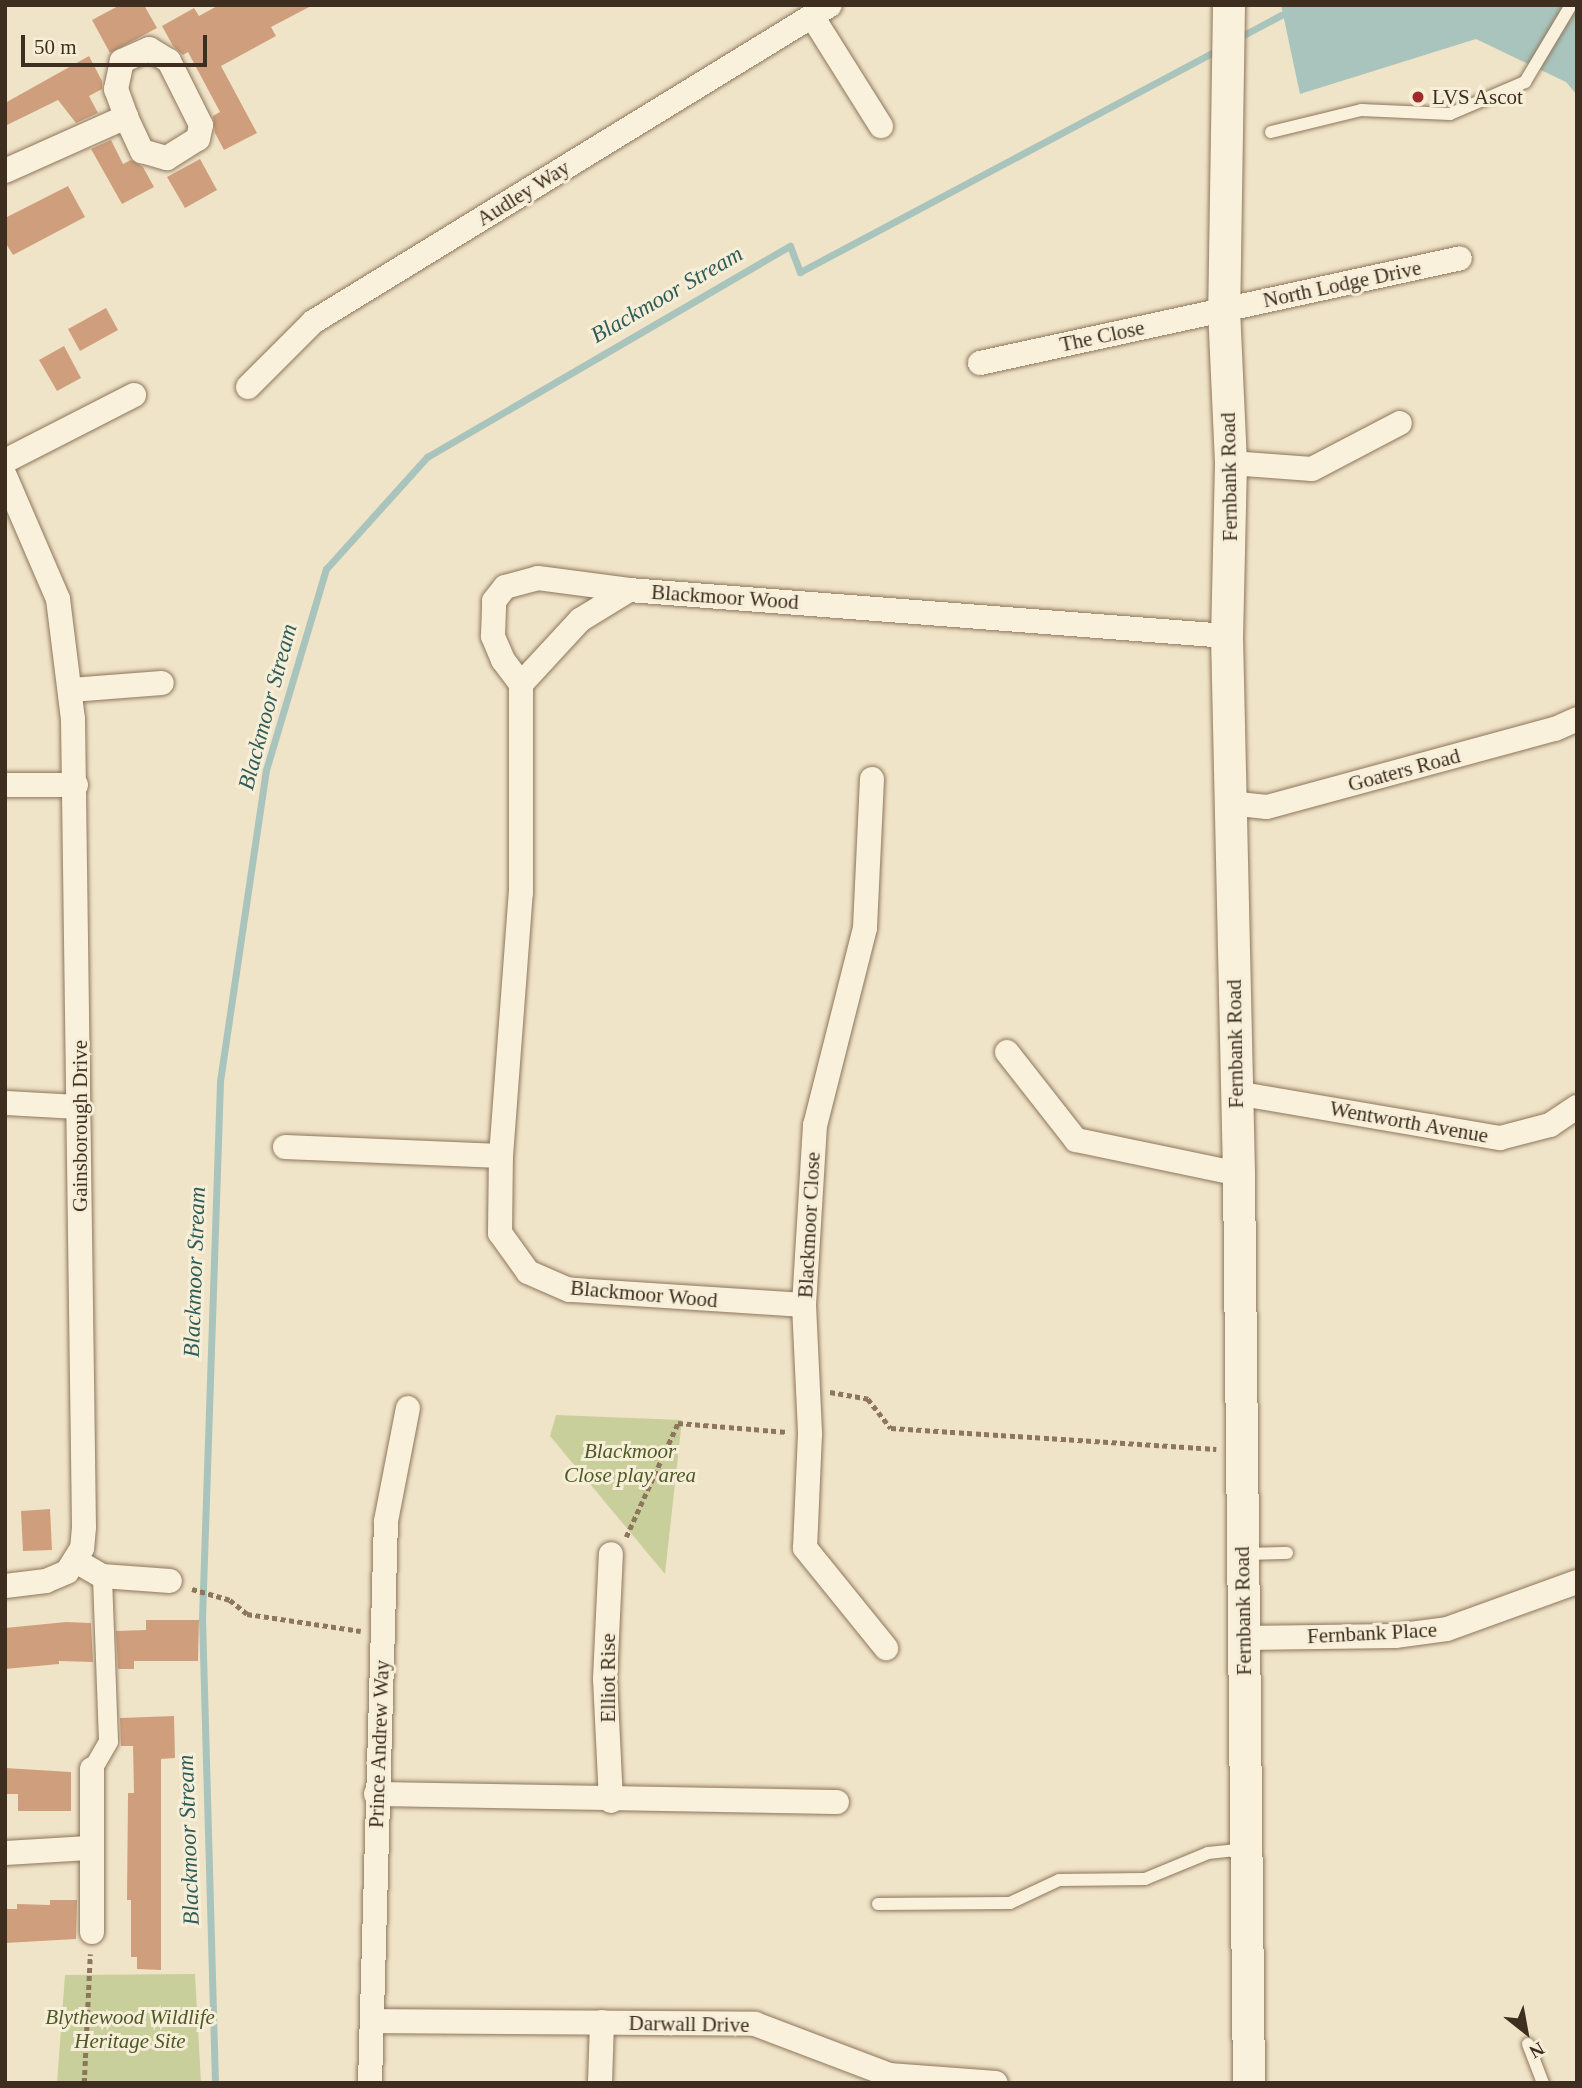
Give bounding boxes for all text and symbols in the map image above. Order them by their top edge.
scale bar [24,21,210,65]
text: 50 m [34,35,77,59]
place label: LVS Ascot [1432,84,1524,110]
marker: LVS Ascot [1410,89,1426,105]
street label: Audley Way [472,154,574,232]
water label: Blackmoor Stream [586,240,748,350]
street label: North Lodge Drive [1261,255,1423,313]
street label: The Close [1057,315,1147,357]
street label: Fernbank Road [1215,412,1243,542]
street label: Blackmoor Wood [650,579,800,615]
water label: Blackmoor Stream [233,621,303,793]
street label: Goaters Road [1345,743,1463,797]
street label: Fernbank Road [1221,979,1249,1109]
street label: Gainsborough Drive [67,1040,93,1212]
street label: Wentworth Avenue [1327,1096,1491,1148]
street label: Blackmoor Close [793,1151,825,1299]
water label: Blackmoor Stream [178,1186,212,1358]
street label: Blackmoor Wood [569,1275,719,1313]
park label: Blackmoor Close play area [564,1438,696,1488]
street label: Fernbank Road [1229,1546,1257,1676]
street label: Fernbank Place [1306,1617,1438,1649]
street label: Elliot Rise [595,1633,621,1723]
street label: Prince Andrew Way [363,1659,395,1829]
water label: Blackmoor Stream [172,1754,206,1926]
north arrow [1491,1997,1561,2067]
park label: Blythewood Wildlife Heritage Site [45,2004,215,2054]
street label: Darwall Drive [628,2010,750,2038]
text: N [1526,2038,1548,2063]

